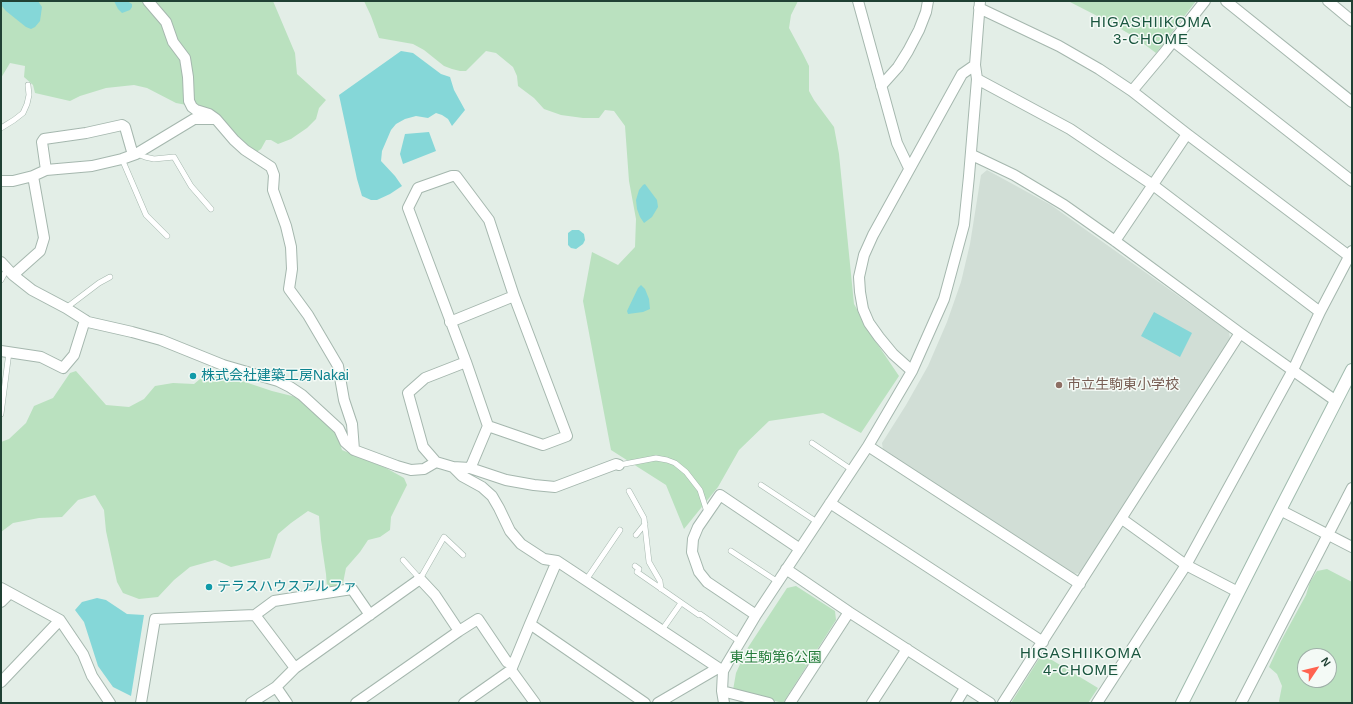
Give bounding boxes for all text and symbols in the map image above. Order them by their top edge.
district label: HIGASHIIKOMA 3-CHOME [1090,14,1212,49]
place label: 株式会社建築工房Nakai [201,368,349,384]
marker: 株式会社建築工房Nakai [188,371,198,381]
place label: 市立生駒東小学校 [1067,377,1179,393]
marker: 市立生駒東小学校 [1054,380,1064,390]
place label: テラスハウスアルファ [217,579,357,595]
marker: テラスハウスアルファ [204,582,214,592]
district label: HIGASHIIKOMA 4-CHOME [1020,645,1142,680]
north arrow [1297,648,1337,688]
park label: 東生駒第6公園 [730,650,822,666]
text: N [1319,655,1333,668]

